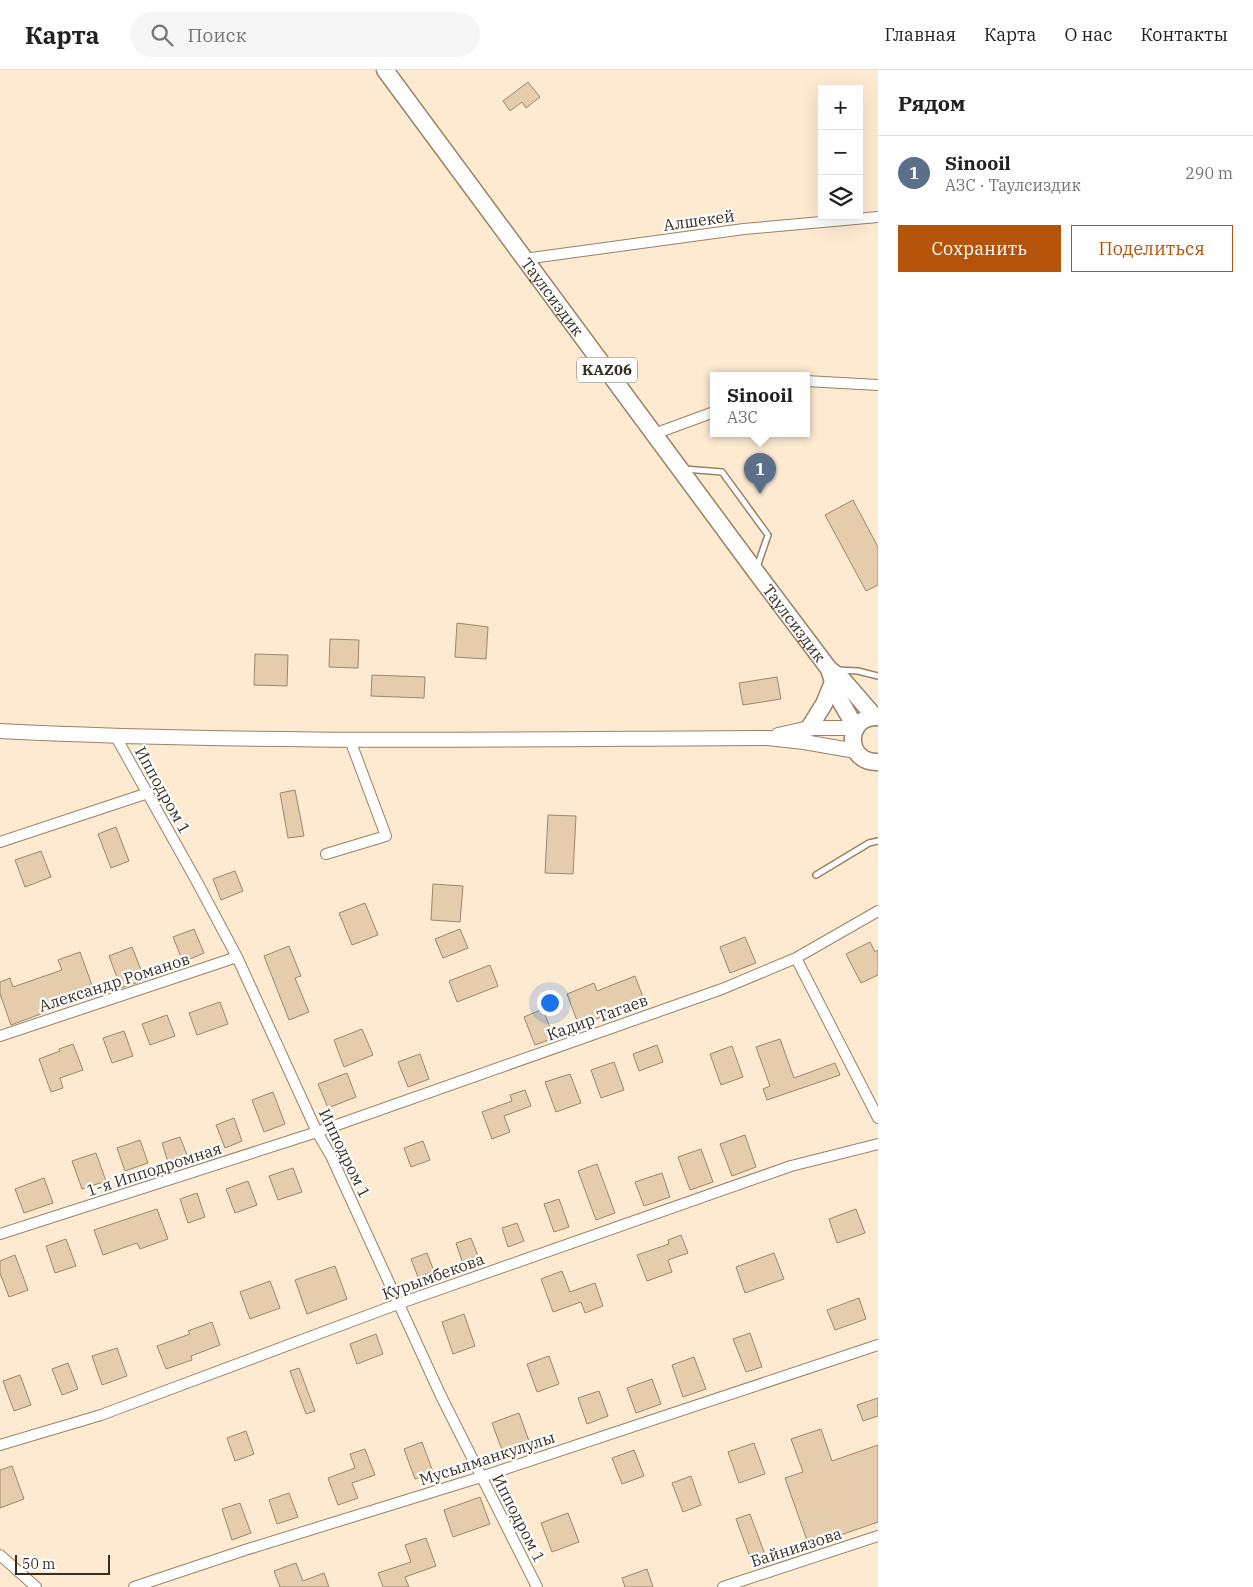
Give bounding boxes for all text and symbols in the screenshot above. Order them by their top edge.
search box [130,12,480,57]
text: Карта [25,19,100,51]
icon: search [148,21,176,49]
text: Поиск [188,23,247,47]
text: Главная [884,23,956,46]
text: Карта [984,23,1036,46]
text: О нас [1064,23,1112,46]
text: Контакты [1140,23,1228,46]
map controls [818,85,863,220]
button: + [818,85,863,130]
text: Рядом [898,89,966,117]
button: − [818,130,863,175]
text: Sinooil [945,151,1011,175]
text: 1 [909,163,919,183]
text: 290 m [1185,163,1233,183]
button: layers [818,175,863,220]
text: АЗС · Таулсиздик [945,175,1081,195]
street label: Алшекей [662,205,736,235]
button: Сохранить [898,225,1061,272]
button: Поделиться [1071,225,1233,272]
street label: Таулсиздик [517,254,588,340]
road number: KAZ06 [577,358,637,382]
popup [710,372,810,437]
text: Sinooil [727,383,793,407]
text: АЗС [727,407,758,427]
pin: 1 [744,453,776,494]
street label: Таулсиздик [759,580,831,666]
street label: Ипподром 1 [131,743,195,837]
street label: Александр Романов [36,948,192,1016]
street label: Кадир Тагаев [544,989,650,1045]
your location [537,990,563,1016]
street label: Ипподром 1 [315,1105,375,1201]
street label: 1-я Ипподромная [84,1138,224,1200]
street label: Курымбекова [379,1248,487,1304]
street label: Мусылманкулулы [416,1427,558,1489]
street label: Ипподром 1 [488,1470,550,1566]
street label: Байниязова [748,1523,844,1571]
scale bar [15,1552,110,1575]
text: 50 m [22,1555,55,1573]

